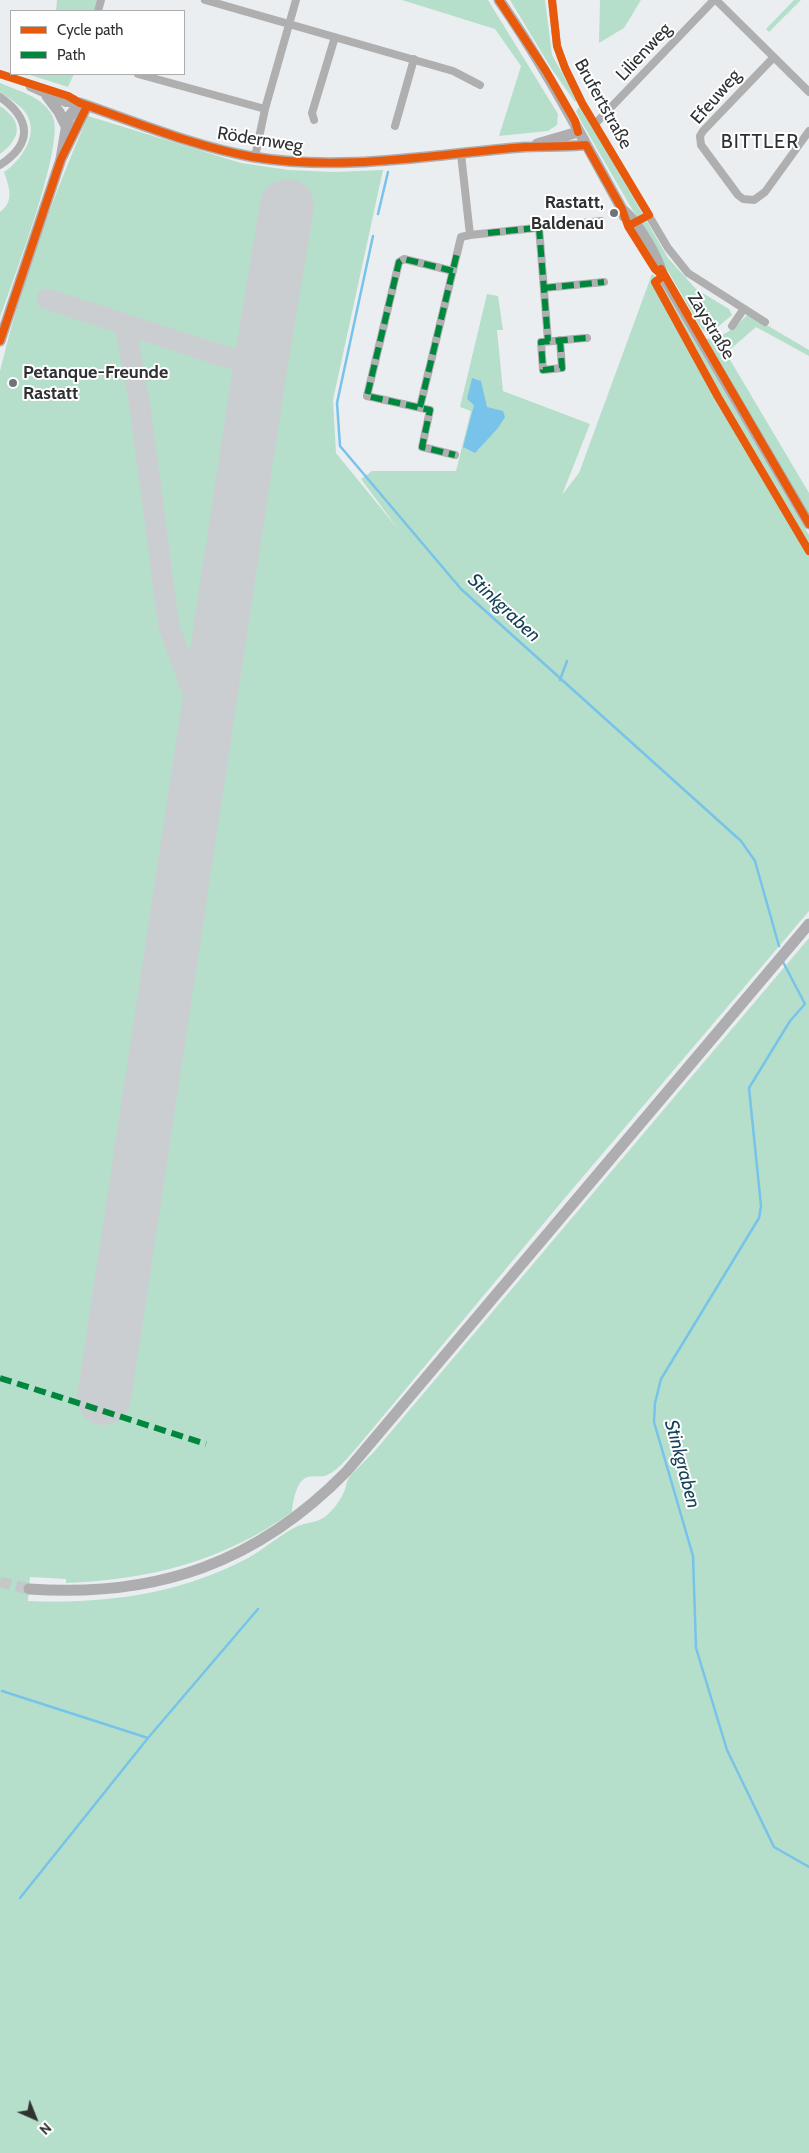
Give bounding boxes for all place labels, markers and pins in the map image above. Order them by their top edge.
place label: Rastatt, Baldenau [531,192,604,234]
marker: Rastatt, Baldenau [608,207,620,219]
place label: Petanque-Freunde Rastatt [23,362,168,404]
marker: Petanque-Freunde Rastatt [7,377,19,389]

